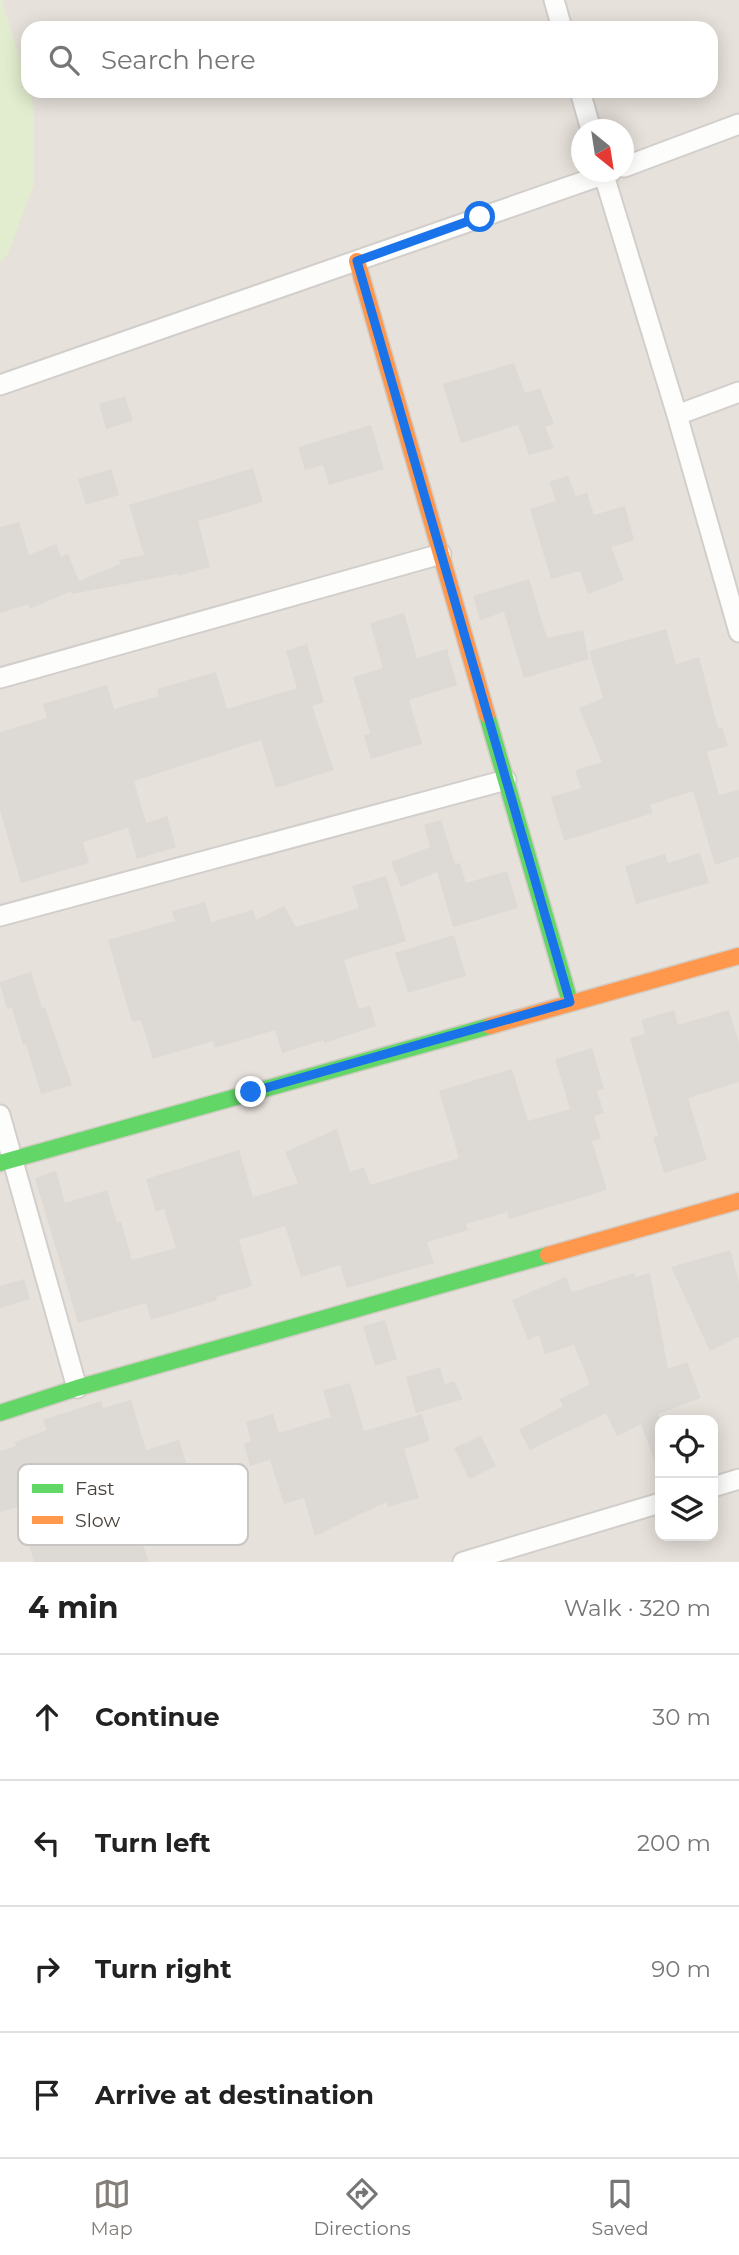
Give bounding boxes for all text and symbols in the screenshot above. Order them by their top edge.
search box [21,21,718,98]
icon: search [45,41,83,79]
text: Search here [101,44,256,76]
north arrow [571,119,634,182]
route start [464,201,495,232]
route end [235,1076,266,1107]
map controls [655,1415,718,1541]
button: locate [655,1415,718,1478]
legend [18,1464,248,1545]
text: Fast [75,1477,115,1500]
button: layers [655,1478,718,1541]
text: Slow [75,1509,120,1532]
text: 4 min [28,1589,118,1626]
text: Walk · 320 m [564,1594,711,1622]
icon: ahead [28,1698,66,1736]
text: Continue [95,1701,220,1733]
text: 30 m [652,1703,711,1731]
icon: left [28,1824,66,1862]
text: Turn left [95,1827,211,1859]
text: 200 m [637,1829,711,1857]
icon: right [28,1950,66,1988]
text: Turn right [95,1953,231,1985]
text: 90 m [651,1955,711,1983]
icon: arrive [28,2076,66,2114]
text: Arrive at destination [95,2079,374,2111]
tab: Map [90,2175,133,2240]
tab: Directions [313,2175,411,2240]
tab: Saved [592,2175,649,2240]

